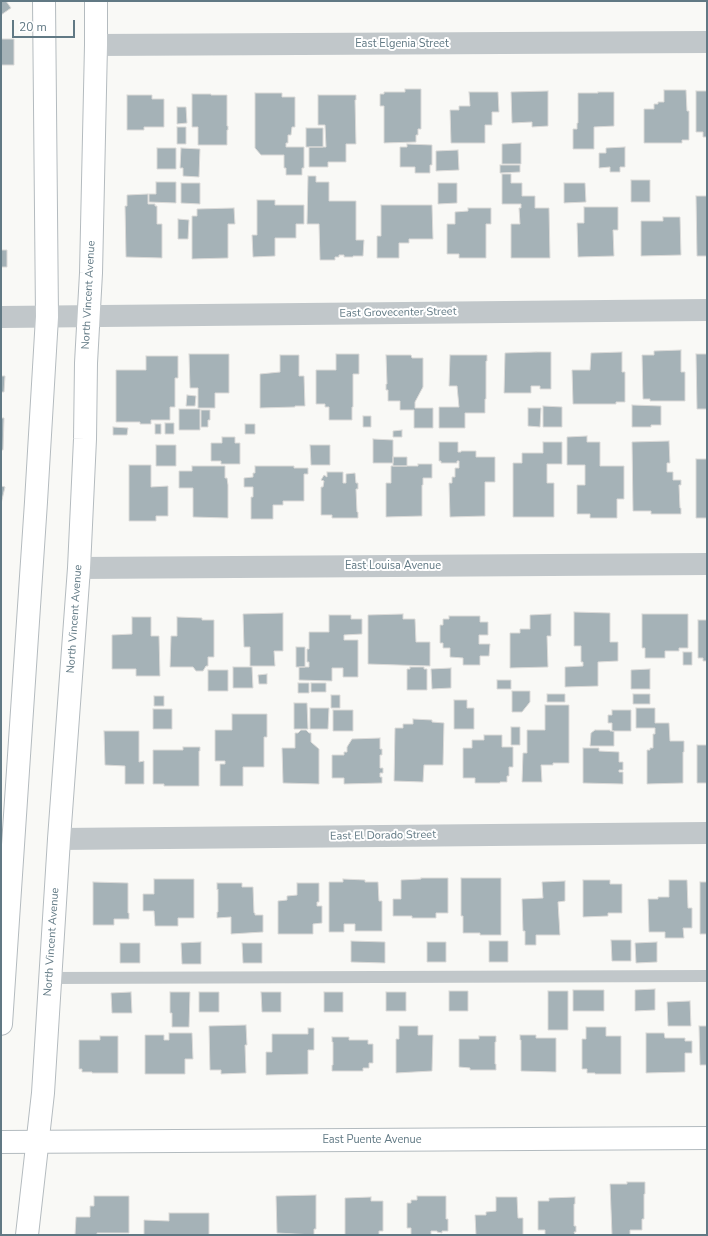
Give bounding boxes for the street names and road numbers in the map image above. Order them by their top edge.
street label: East Elgenia Street [355,37,449,51]
street label: North Vincent Avenue [80,240,98,350]
street label: East Grovecenter Street [339,305,457,321]
street label: East Louisa Avenue [345,559,441,573]
street label: North Vincent Avenue [65,564,85,674]
street label: East El Dorado Street [330,828,436,844]
street label: North Vincent Avenue [42,887,62,997]
street label: East Puente Avenue [322,1133,422,1147]

